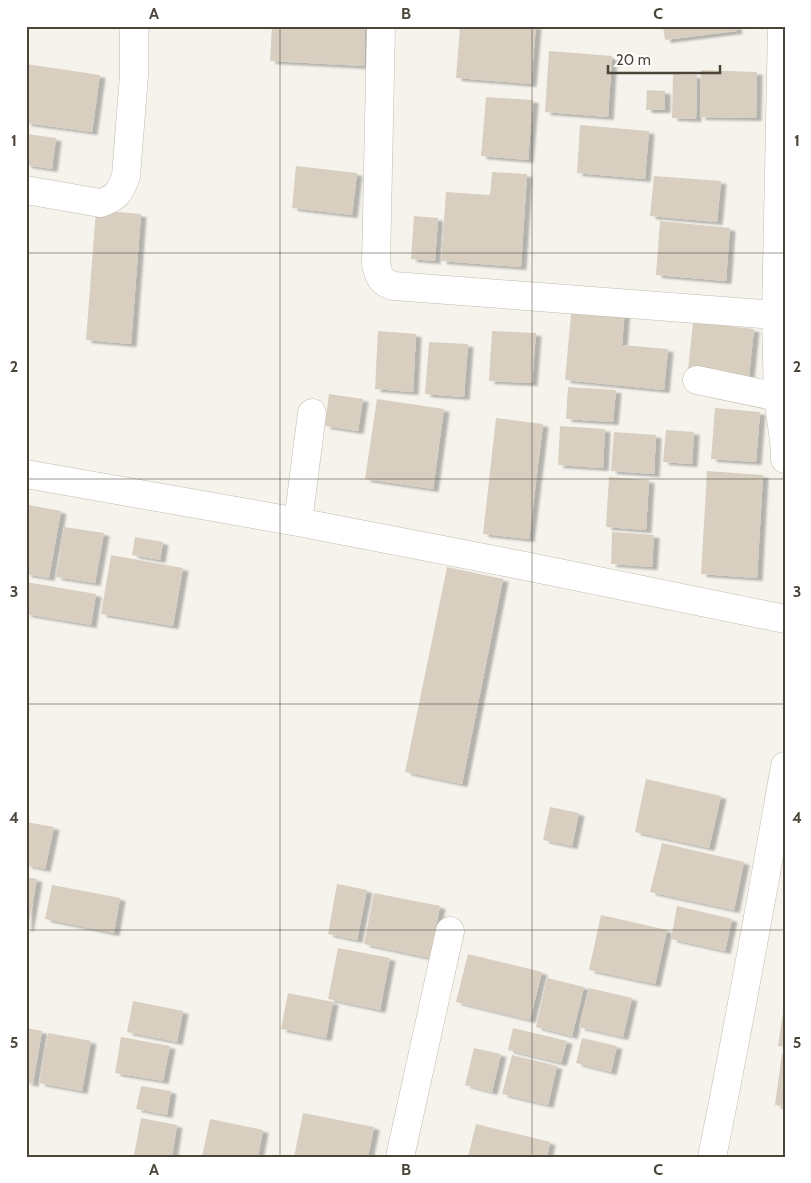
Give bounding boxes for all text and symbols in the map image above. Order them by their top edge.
text: A [149,4,159,23]
text: B [401,4,411,23]
text: C [653,4,663,23]
scale bar [608,42,721,74]
text: 20 m [616,51,651,69]
text: 1 [11,131,17,150]
text: 1 [794,131,800,150]
text: 2 [10,357,18,376]
text: 2 [793,357,801,376]
text: 3 [10,582,18,601]
text: 3 [793,582,801,601]
text: 4 [9,808,19,827]
text: 4 [792,808,802,827]
text: 5 [10,1033,18,1052]
text: 5 [793,1033,801,1052]
text: A [149,1160,159,1179]
text: B [401,1160,411,1179]
text: C [653,1160,663,1179]

